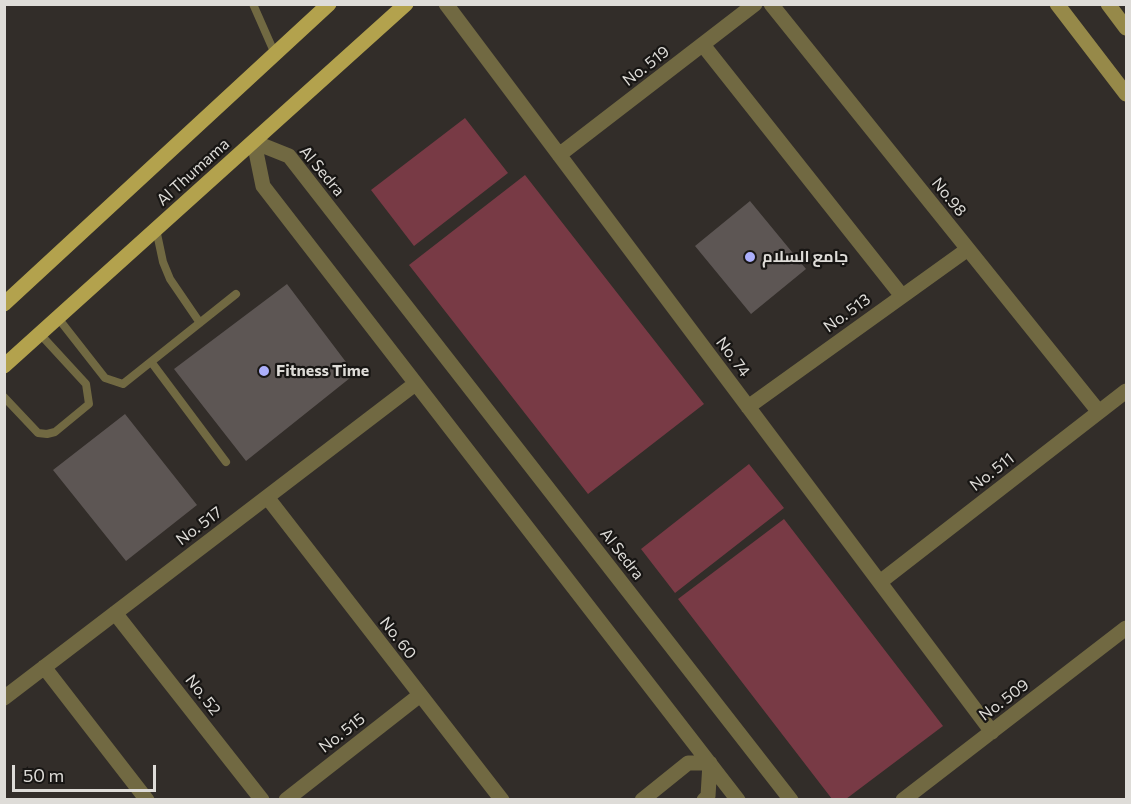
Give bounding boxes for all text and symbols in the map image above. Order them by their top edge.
street label: No. 519 [619,42,673,90]
street label: Al Thumama [153,134,233,210]
street label: Al Sedra [295,142,349,200]
street label: No.98 [928,174,970,220]
place label: جامع السلام [762,247,848,267]
marker: جامع السلام [743,250,757,264]
street label: No. 513 [820,290,874,336]
street label: No. 74 [712,333,754,381]
place label: Fitness Time [276,361,369,381]
marker: Fitness Time [257,364,271,378]
street label: No. 511 [966,449,1018,495]
street label: No. 517 [172,503,226,549]
street label: Al Sedra [596,525,648,583]
street label: No. 60 [376,613,420,663]
street label: No. 52 [181,671,225,719]
street label: No. 509 [975,675,1033,725]
street label: No. 515 [315,709,369,757]
scale bar [15,753,159,791]
text: 50 m [23,764,64,786]

